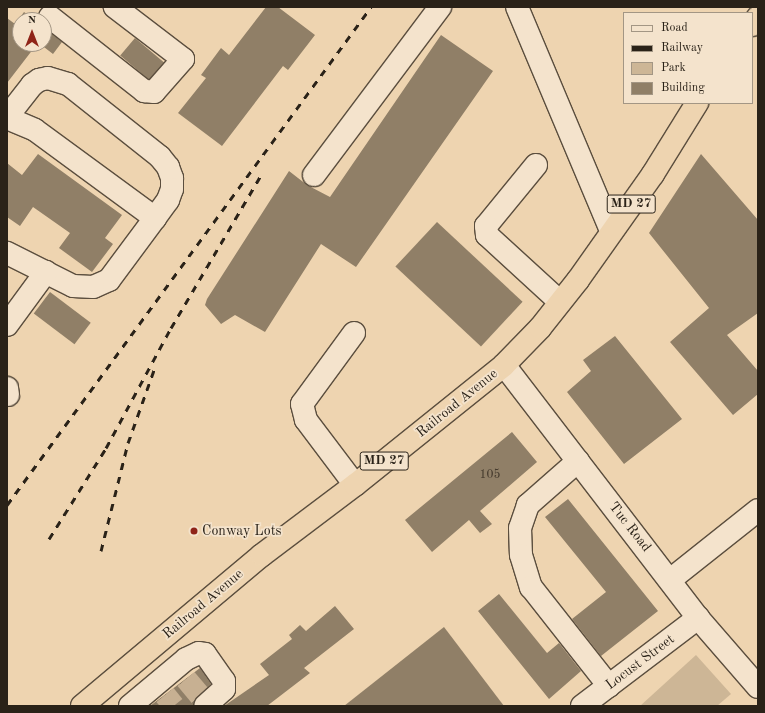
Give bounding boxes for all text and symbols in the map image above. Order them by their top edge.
north arrow [12,12,52,52]
legend [623,12,753,104]
text: N [28,15,36,26]
text: Road [661,22,688,34]
text: Railway [661,42,703,54]
text: Park [661,62,686,74]
text: Building [661,82,705,94]
road number: MD 27 [606,193,656,215]
street label: Railroad Avenue [413,365,501,441]
road number: MD 27 [359,450,409,472]
house number: 105 [480,469,500,483]
street label: Tuc Road [605,499,655,555]
place label: Conway Lots [202,523,282,539]
marker: Conway Lots [189,526,199,536]
street label: Railroad Avenue [159,565,247,643]
street label: Locust Street [602,631,678,693]

